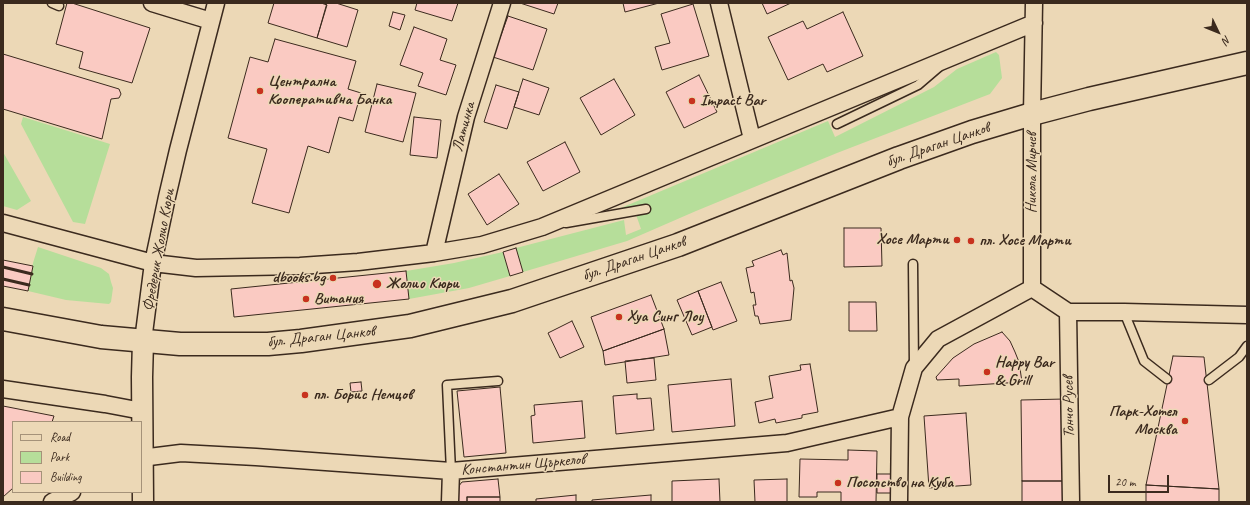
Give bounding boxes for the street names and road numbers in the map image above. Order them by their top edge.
street label: Латинка [448,100,480,154]
street label: бул. Драган Цанков [884,118,992,172]
street label: Никола Мирчев [1022,133,1042,213]
street label: Фредерик Жолио Кюри [139,187,179,313]
street label: бул. Драган Цанков [580,232,688,286]
street label: бул. Драган Цанков [266,322,376,352]
street label: Тончо Русев [1059,376,1079,438]
street label: Константин Щъркелов [460,450,586,480]

